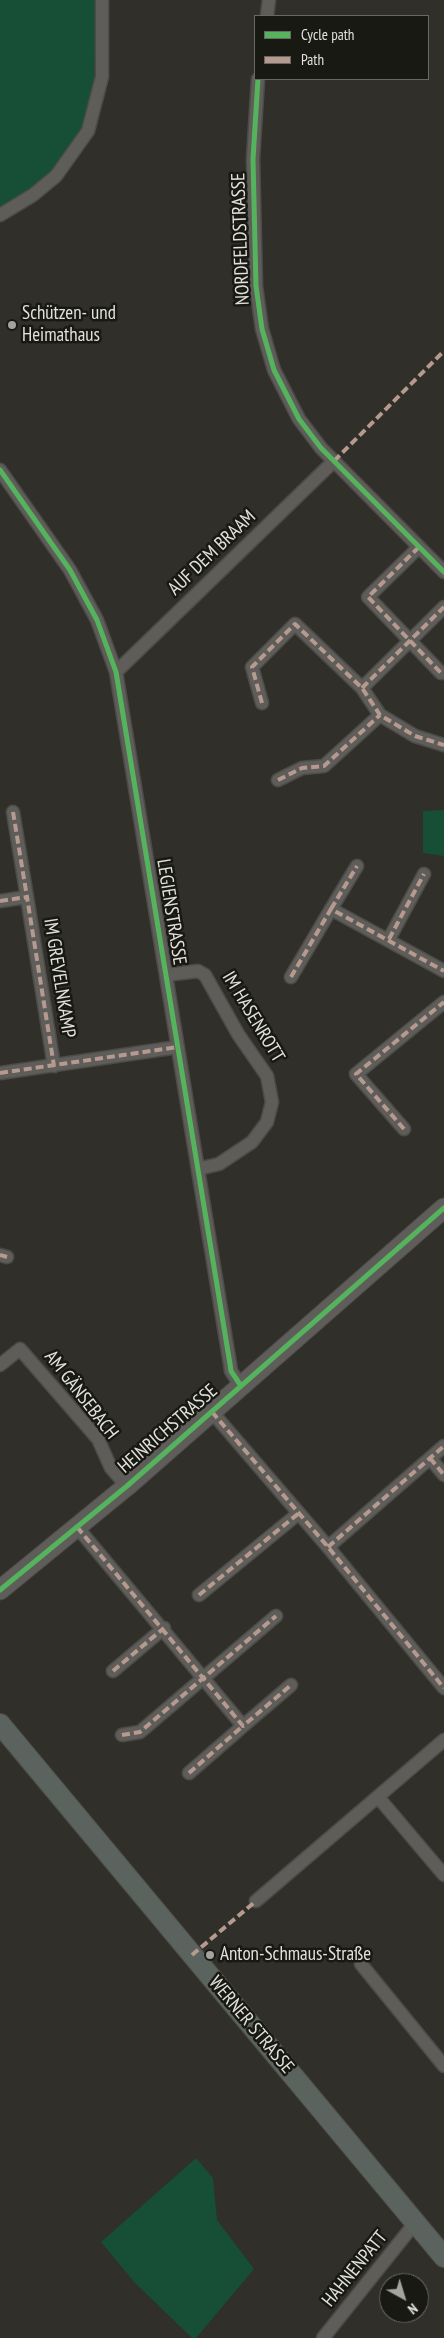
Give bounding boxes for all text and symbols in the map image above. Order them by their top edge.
legend [254,15,429,80]
text: Cycle path [301,25,354,44]
text: Path [301,50,324,69]
street label: NORDFELDSTRASSE [227,172,255,306]
place label: Schützen- und Heimathaus [22,303,116,347]
marker: Schützen- und Heimathaus [6,319,18,331]
street label: AUF DEM BRAAM [164,506,260,600]
street label: LEGIENSTRASSE [151,857,191,967]
street label: IM GREVELNKAMP [38,917,80,1039]
street label: IM HASENROTT [217,967,289,1067]
street label: AM GÄNSEBACH [39,1346,123,1444]
street label: HEINRICHSTRASSE [114,1380,222,1478]
place label: Anton-Schmaus-Straße [220,1944,371,1966]
marker: Anton-Schmaus-Straße [204,1949,216,1961]
street label: WERNER STRASSE [204,1972,298,2078]
street label: HAHNENPATT [318,2227,392,2311]
north arrow [379,2273,429,2323]
text: N [404,2300,421,2318]

